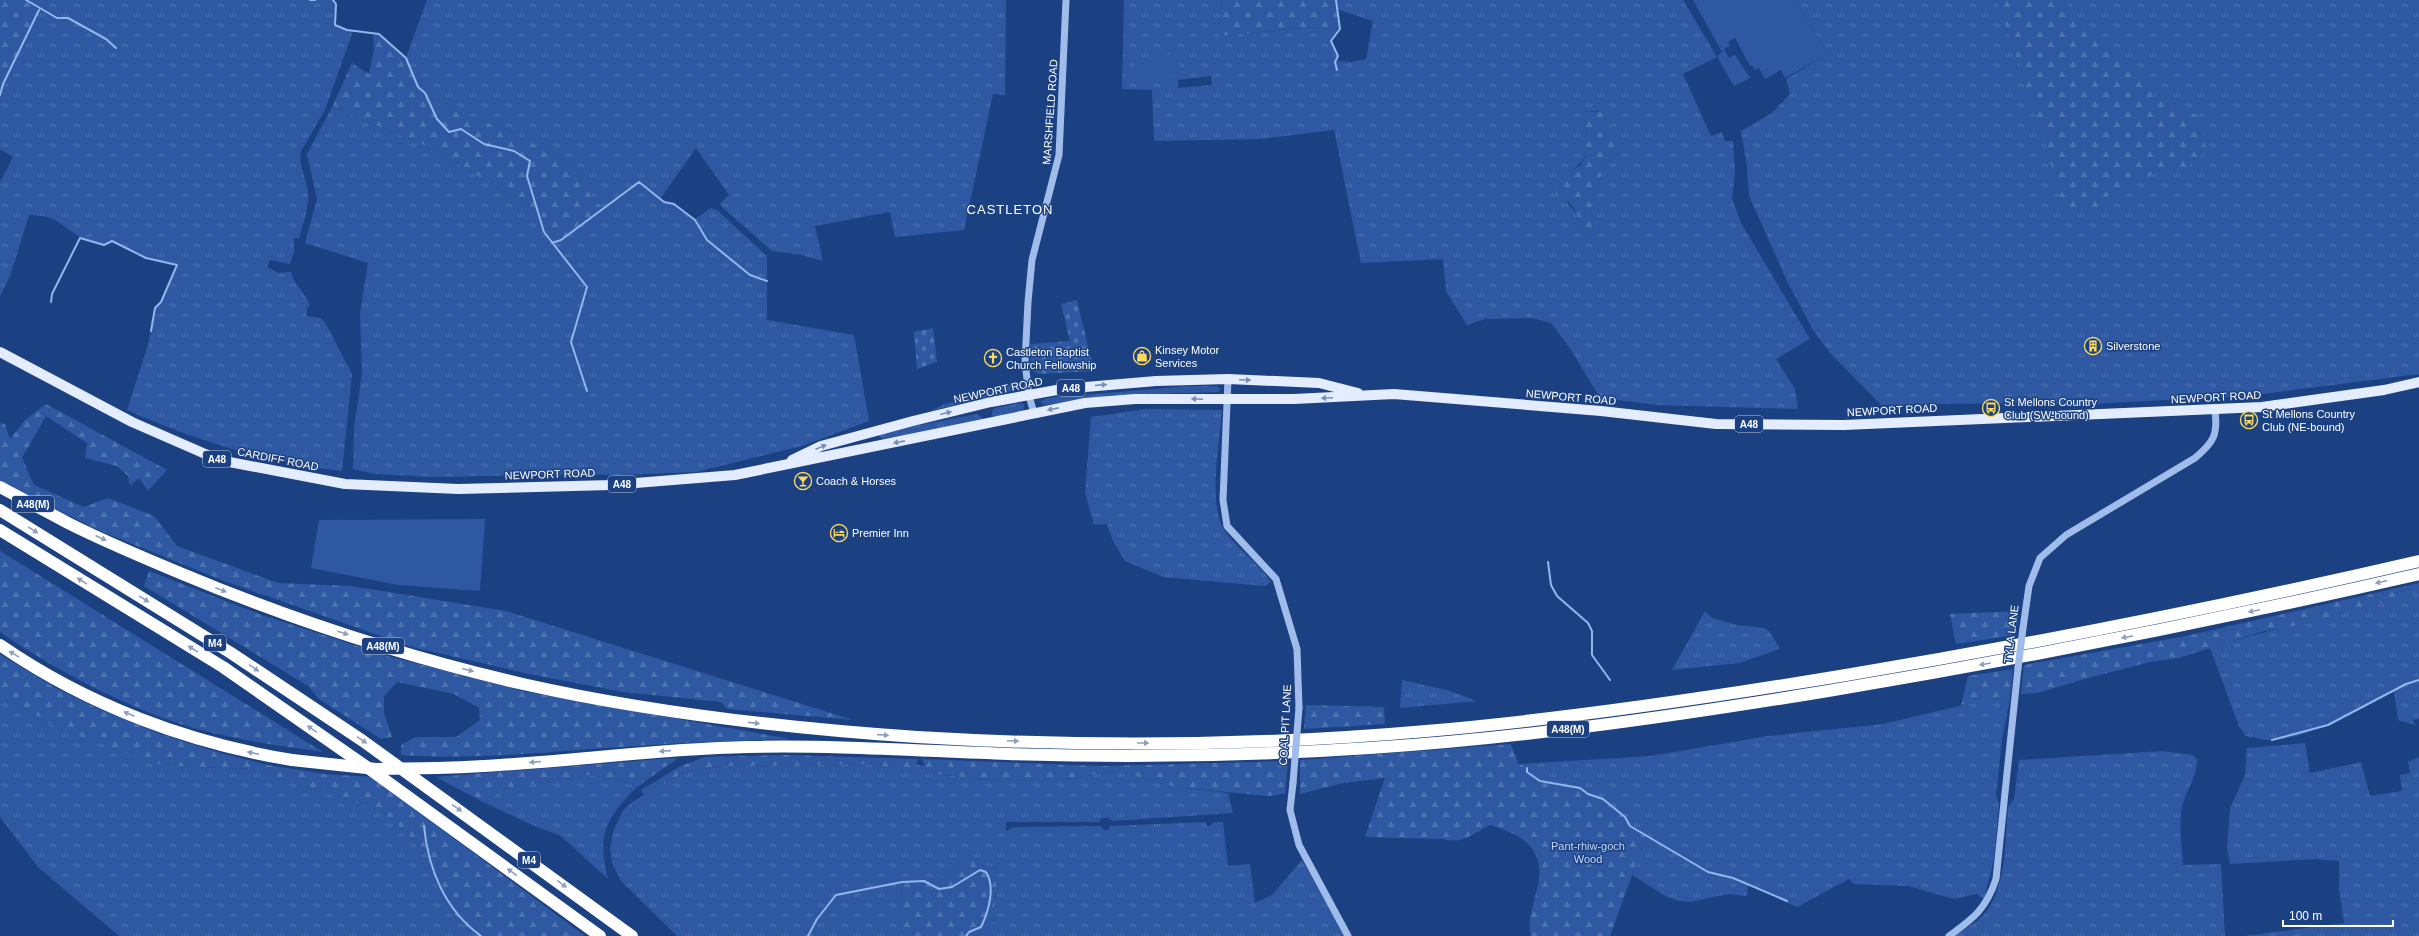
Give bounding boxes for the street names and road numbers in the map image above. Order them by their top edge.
street label: MARSHFIELD ROAD [1040,59,1060,165]
street label: NEWPORT ROAD [952,375,1044,405]
road number: A48 [1057,380,1085,396]
street label: NEWPORT ROAD [1525,387,1617,407]
street label: NEWPORT ROAD [2170,389,2262,405]
street label: NEWPORT ROAD [1846,402,1938,418]
road number: A48 [1735,416,1763,432]
street label: CARDIFF ROAD [236,445,320,473]
road number: A48 [203,451,231,467]
street label: NEWPORT ROAD [504,466,596,482]
road number: A48 [608,476,636,492]
road number: A48(M) [12,496,54,512]
street label: TYLA LANE [2001,604,2021,664]
road number: M4 [204,635,226,651]
road number: A48(M) [362,638,404,654]
street label: COAL PIT LANE [1277,684,1293,766]
road number: A48(M) [1547,721,1589,737]
road number: M4 [518,852,540,868]

